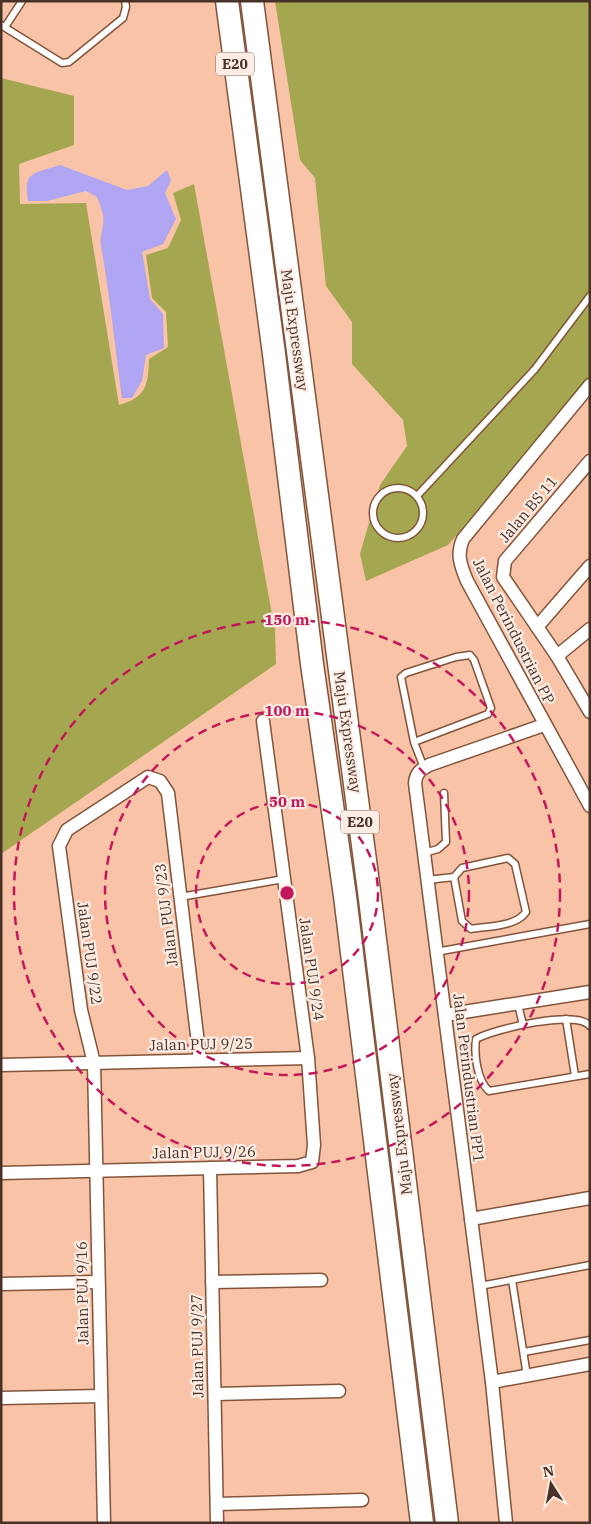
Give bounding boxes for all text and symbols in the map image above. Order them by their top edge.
road number: E20 [216,52,254,76]
street label: Maju Expressway [277,268,313,392]
street label: Jalan BS 11 [495,472,561,546]
street label: Jalan Perindustrian PP [469,555,559,707]
text: 150 m [264,610,310,629]
street label: Maju Expressway [330,670,366,794]
text: 100 m [264,701,310,720]
text: 50 m [269,792,305,811]
road number: E20 [341,810,379,834]
street label: Jalan PUJ 9/23 [150,862,182,968]
centre of rings [278,884,296,902]
street label: Jalan PUJ 9/22 [73,900,107,1006]
street label: Jalan PUJ 9/24 [295,916,329,1022]
street label: Jalan Perindustrian PP1 [449,992,489,1164]
street label: Jalan PUJ 9/25 [149,1034,253,1054]
street label: Maju Expressway [382,1072,416,1196]
street label: Jalan PUJ 9/26 [152,1142,256,1162]
street label: Jalan PUJ 9/16 [72,1241,92,1345]
street label: Jalan PUJ 9/27 [187,1294,207,1398]
north arrow [526,1459,576,1509]
text: N [541,1461,556,1481]

